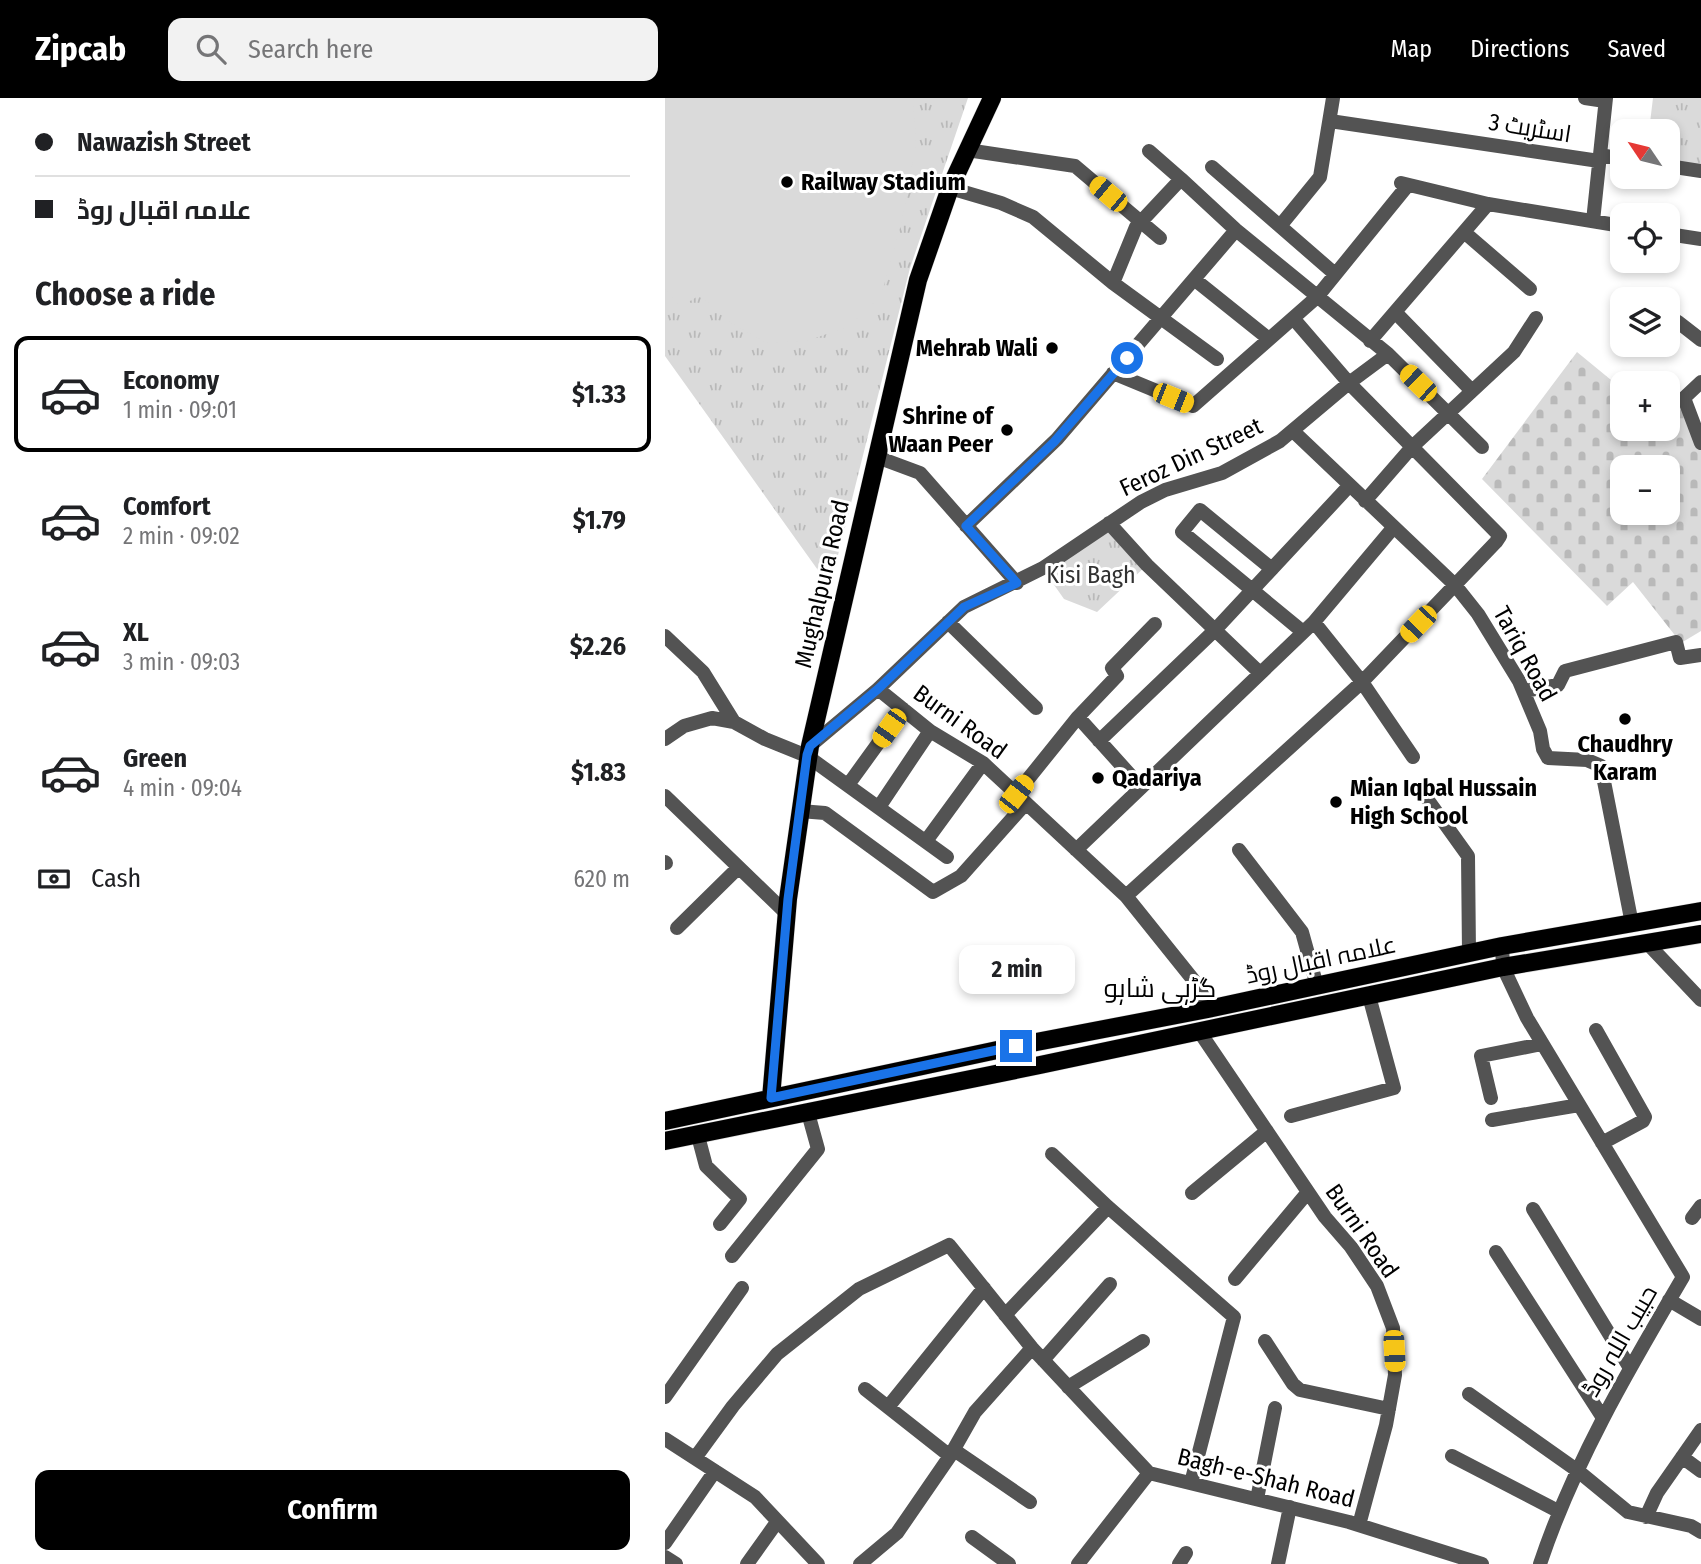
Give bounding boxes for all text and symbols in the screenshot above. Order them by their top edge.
search box [168,18,658,81]
text: Zipcab [35,29,126,69]
icon: search [192,30,230,68]
text: Search here [248,34,373,65]
text: Map [1391,35,1432,63]
text: Directions [1470,35,1569,63]
text: Saved [1607,35,1666,63]
street label: اسٹریٹ 3 [1487,108,1573,148]
north arrow [1610,119,1680,189]
map controls [1610,119,1680,525]
text: Nawazish Street [77,127,251,158]
place label: Railway Stadium [801,168,966,196]
car [1086,172,1131,216]
marker: Railway Stadium [779,174,795,190]
text: علامہ اقبال روڈ [77,195,252,226]
button: locate [1610,203,1680,273]
text: Choose a ride [35,275,216,313]
button: layers [1610,287,1680,357]
place label: Mehrab Wali [916,334,1038,362]
marker: Mehrab Wali [1044,340,1060,356]
route start [1111,342,1143,374]
car [1396,361,1441,405]
icon: car [39,363,102,426]
text: Economy [123,365,219,396]
button: + [1610,371,1680,441]
text: $1.33 [572,379,626,410]
car [1150,380,1197,416]
text: 1 min · 09:01 [123,396,237,424]
place label: Shrine of Waan Peer [888,402,995,458]
street label: Feroz Din Street [1115,412,1267,502]
marker: Shrine of Waan Peer [999,422,1015,438]
button: − [1610,455,1680,525]
icon: car [39,489,102,552]
text: Comfort [123,491,211,522]
street label: Mughalpura Road [789,497,855,671]
text: $1.79 [573,505,626,536]
text: 2 min · 09:02 [123,522,240,550]
park label: Kisi Bagh [1046,561,1136,589]
car [1396,602,1441,646]
street label: Tariq Road [1487,602,1563,706]
icon: car [39,615,102,678]
text: XL [123,617,149,648]
text: $2.26 [570,631,626,662]
text: 3 min · 09:03 [123,648,240,676]
street label: Burni Road [908,679,1012,765]
car [869,705,910,751]
marker: Chaudhry Karam [1617,711,1633,727]
place label: Chaudhry Karam [1577,730,1673,786]
icon: car [39,741,102,804]
text: Green [123,743,187,774]
text: $1.83 [571,757,626,788]
place label: Qadariya [1112,764,1202,792]
marker: Qadariya [1090,770,1106,786]
car [995,771,1038,817]
text: 4 min · 09:04 [123,774,242,802]
place label: Mian Iqbal Hussain High School [1350,774,1537,830]
marker: Mian Iqbal Hussain High School [1328,794,1344,810]
icon: cash [35,860,73,898]
text: Cash [91,863,141,894]
text: 620 m [574,865,630,893]
street label: علامہ اقبال روڈ [1243,930,1399,990]
callout: 2 min [958,944,1074,993]
text: 2 min [992,955,1043,983]
district label: گڑہی شاہو [1104,973,1216,1005]
route end [1000,1030,1032,1062]
street label: Burni Road [1320,1179,1404,1283]
street label: حبیب اللہ روڈ [1577,1280,1663,1402]
car [1383,1329,1406,1373]
street label: Bagh-e-Shah Road [1175,1442,1357,1514]
button: Confirm [35,1470,630,1550]

